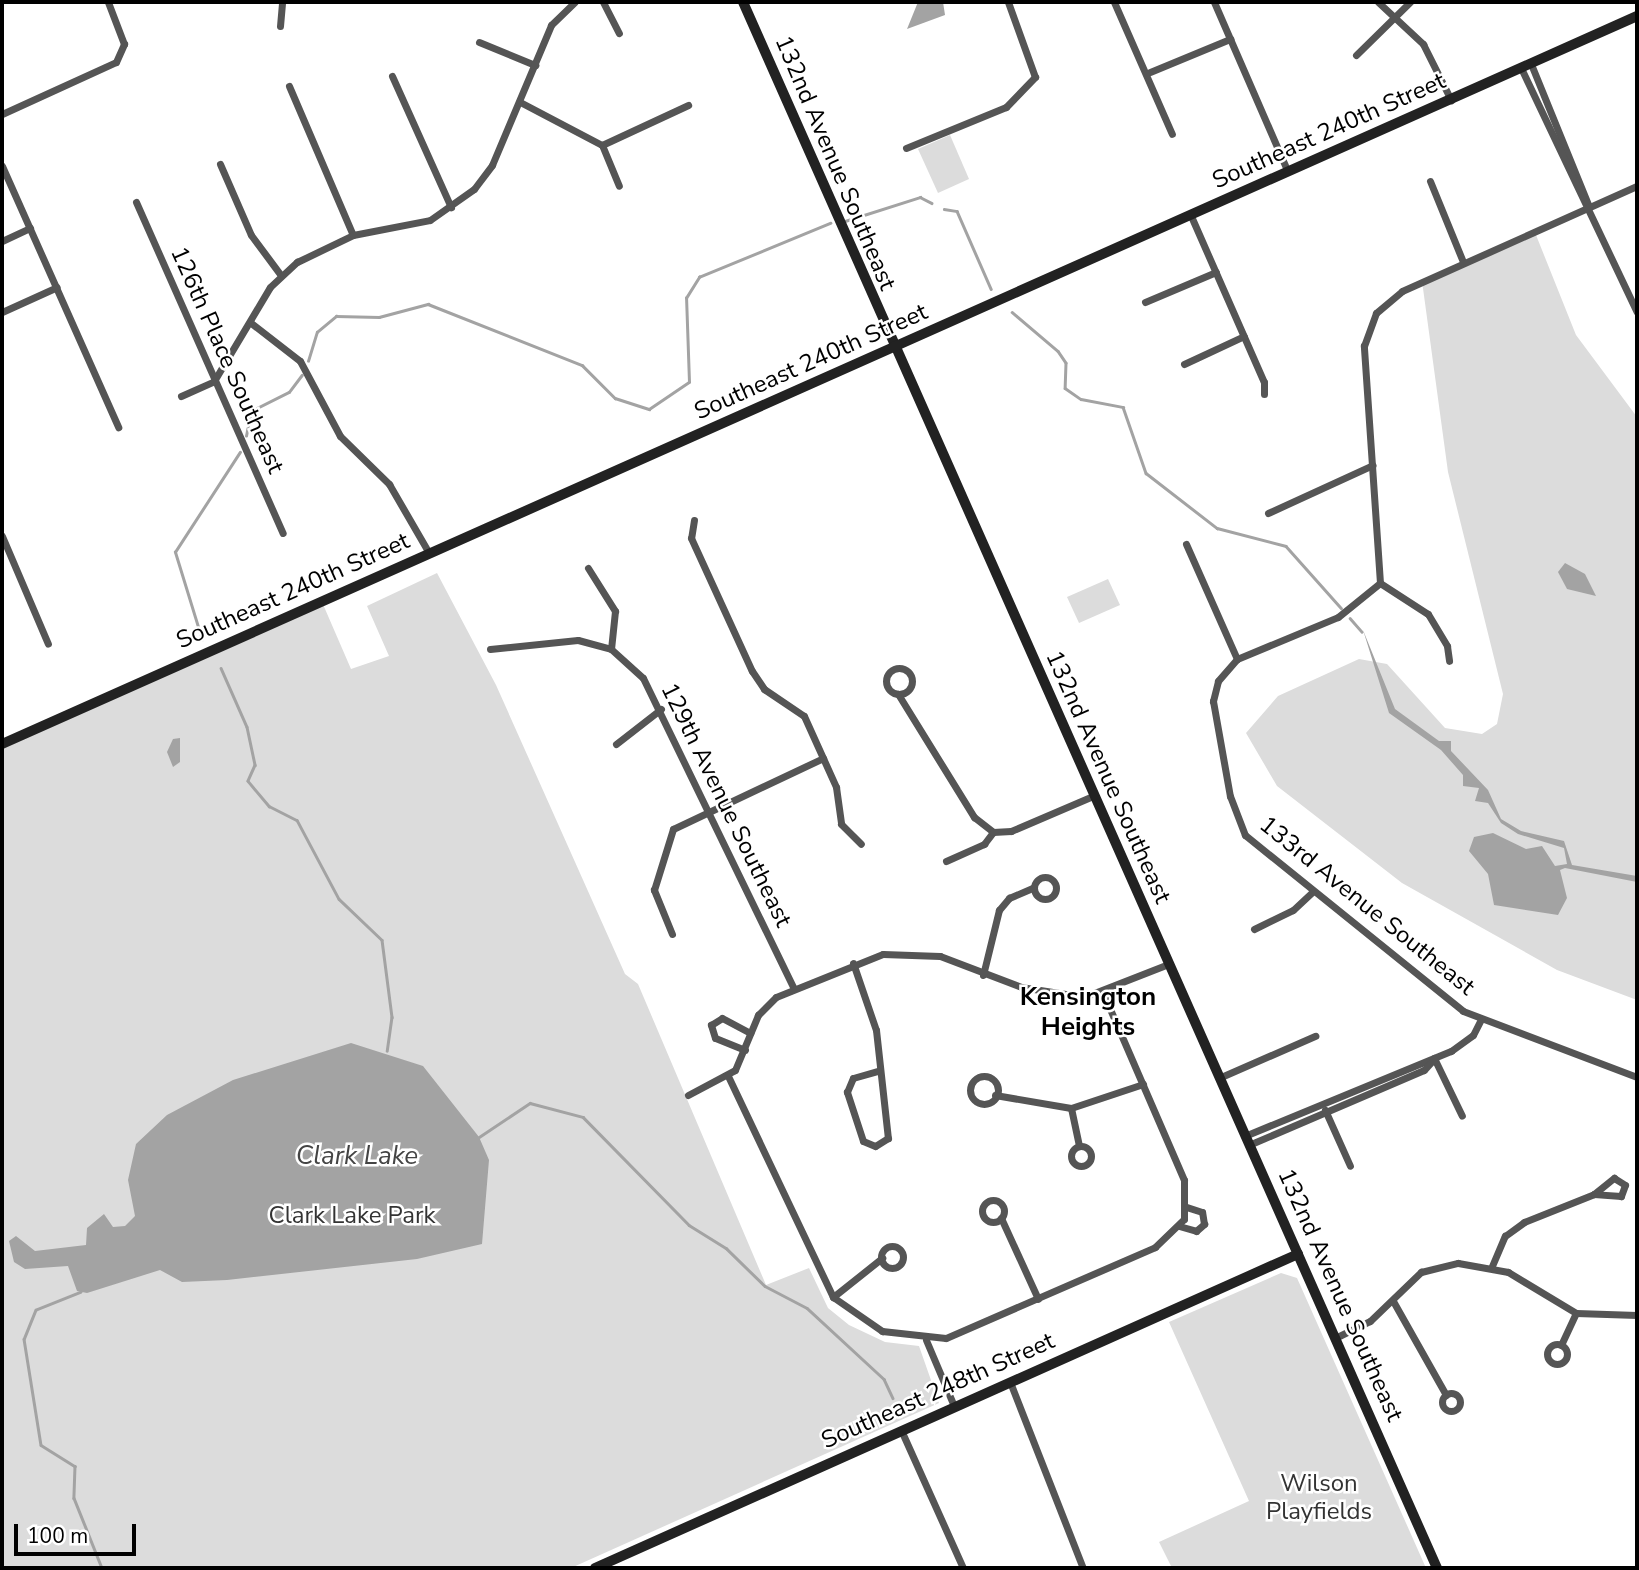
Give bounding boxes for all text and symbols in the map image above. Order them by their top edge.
street label: 132nd Avenue Southeast [768,31,902,295]
street label: Southeast 240th Street [1208,67,1450,195]
street label: 126th Place Southeast [164,242,290,478]
street label: Southeast 240th Street [690,298,932,426]
street label: Southeast 240th Street [172,527,414,655]
street label: 132nd Avenue Southeast [1039,646,1177,908]
street label: 129th Avenue Southeast [654,678,798,932]
street label: 133rd Avenue Southeast [1254,810,1480,1002]
district label: Kensington Heights [1020,981,1156,1042]
water label: Clark Lake [296,1140,418,1172]
street label: 132nd Avenue Southeast [1271,1164,1409,1426]
park label: Clark Lake Park [268,1202,436,1230]
street label: Southeast 248th Street [817,1327,1059,1455]
park label: Wilson Playfields [1266,1470,1372,1526]
scale bar [18,1510,140,1554]
text: 100 m [27,1522,88,1550]

